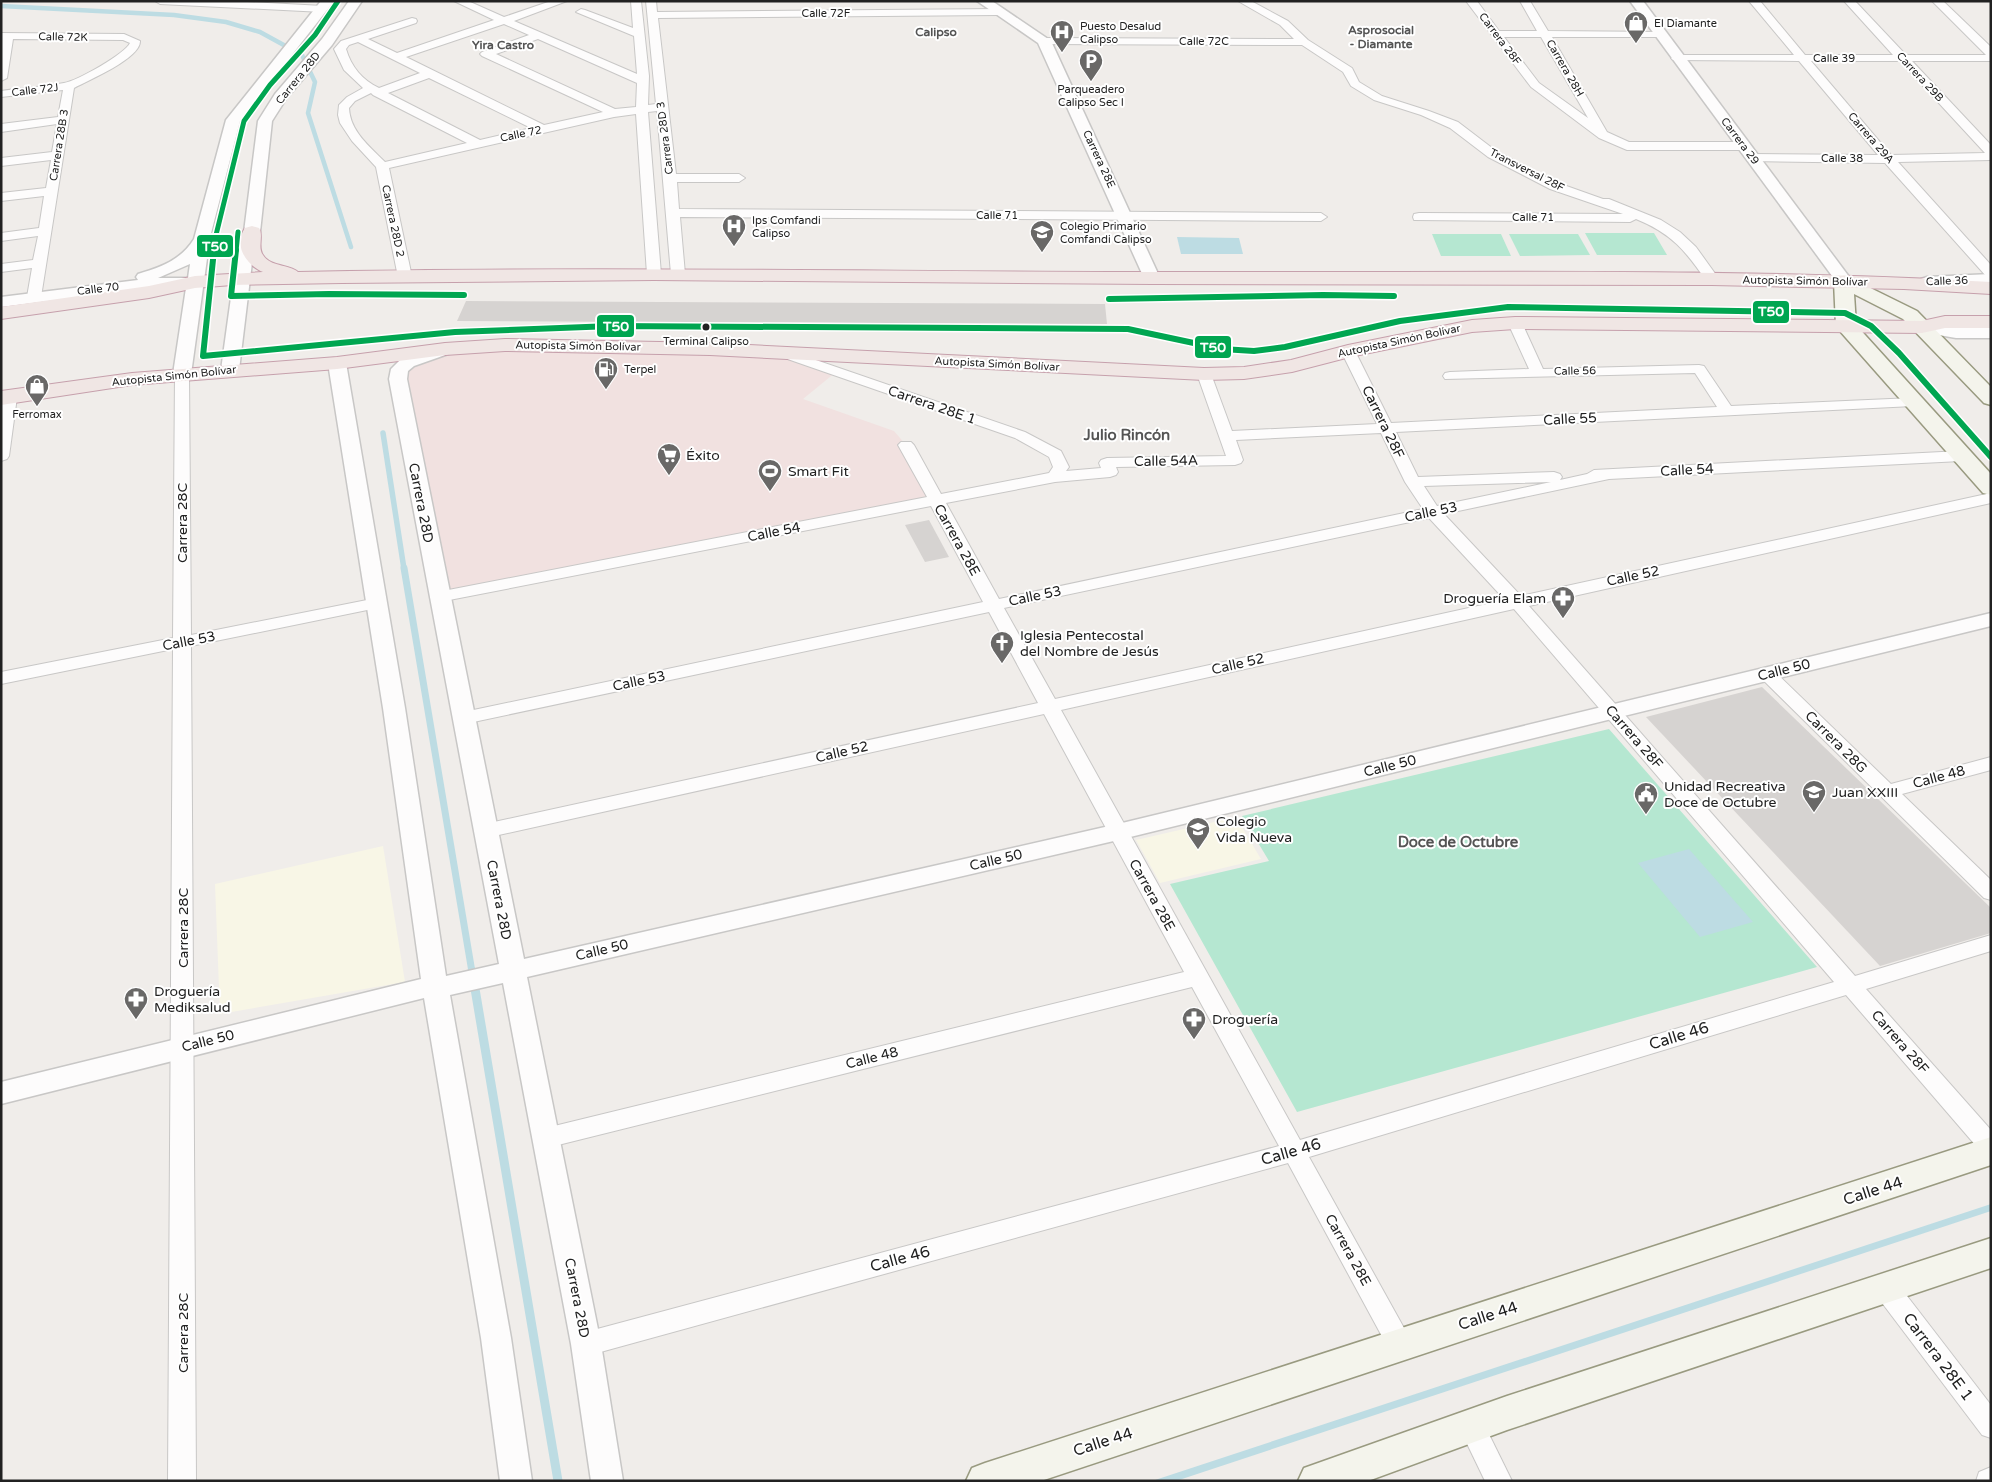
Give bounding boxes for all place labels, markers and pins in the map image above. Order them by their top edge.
shop icon: El Diamante [1623,10,1649,44]
place label: El Diamante [1654,17,1717,30]
hospital icon: Puesto Desalud Calipso [1049,19,1075,53]
place label: Puesto Desalud Calipso [1080,20,1161,46]
parking icon: Parqueadero Calipso Sec I [1078,48,1104,82]
place label: Parqueadero Calipso Sec I [1057,83,1125,109]
hospital icon: Ips Comfandi Calipso [721,213,747,247]
place label: Ips Comfandi Calipso [752,214,821,240]
school or university icon: Colegio Primario Comfandi Calipso [1029,219,1055,253]
place label: Colegio Primario Comfandi Calipso [1060,220,1152,246]
marker: Terminal Calipso [701,322,711,332]
place label: Terminal Calipso [663,335,749,348]
fuel station icon: Terpel [593,356,619,390]
place label: Terpel [624,363,656,376]
shop icon: Ferromax [24,373,50,407]
place label: Ferromax [12,408,62,421]
supermarket icon: Éxito [656,442,682,476]
place label: Éxito [686,447,720,464]
sports icon: Smart Fit [757,458,783,492]
place label: Smart Fit [788,463,849,480]
pharmacy icon: Droguería Elam [1550,585,1576,619]
place label: Droguería Elam [1443,590,1546,607]
place label: Iglesia Pentecostal del Nombre de Jesús [1020,627,1159,660]
church icon: Iglesia Pentecostal del Nombre de Jesús [989,630,1015,664]
place label: Unidad Recreativa Doce de Octubre [1664,778,1786,811]
school or university icon: Juan XXIII [1801,779,1827,813]
public building icon: Unidad Recreativa Doce de Octubre [1633,781,1659,815]
place label: Juan XXIII [1832,784,1898,801]
place label: Colegio Vida Nueva [1216,813,1292,846]
school or university icon: Colegio Vida Nueva [1185,816,1211,850]
place label: Droguería Mediksalud [154,983,231,1016]
pharmacy icon: Droguería Mediksalud [123,986,149,1020]
pharmacy icon: Droguería [1181,1006,1207,1040]
place label: Droguería [1212,1011,1278,1028]

